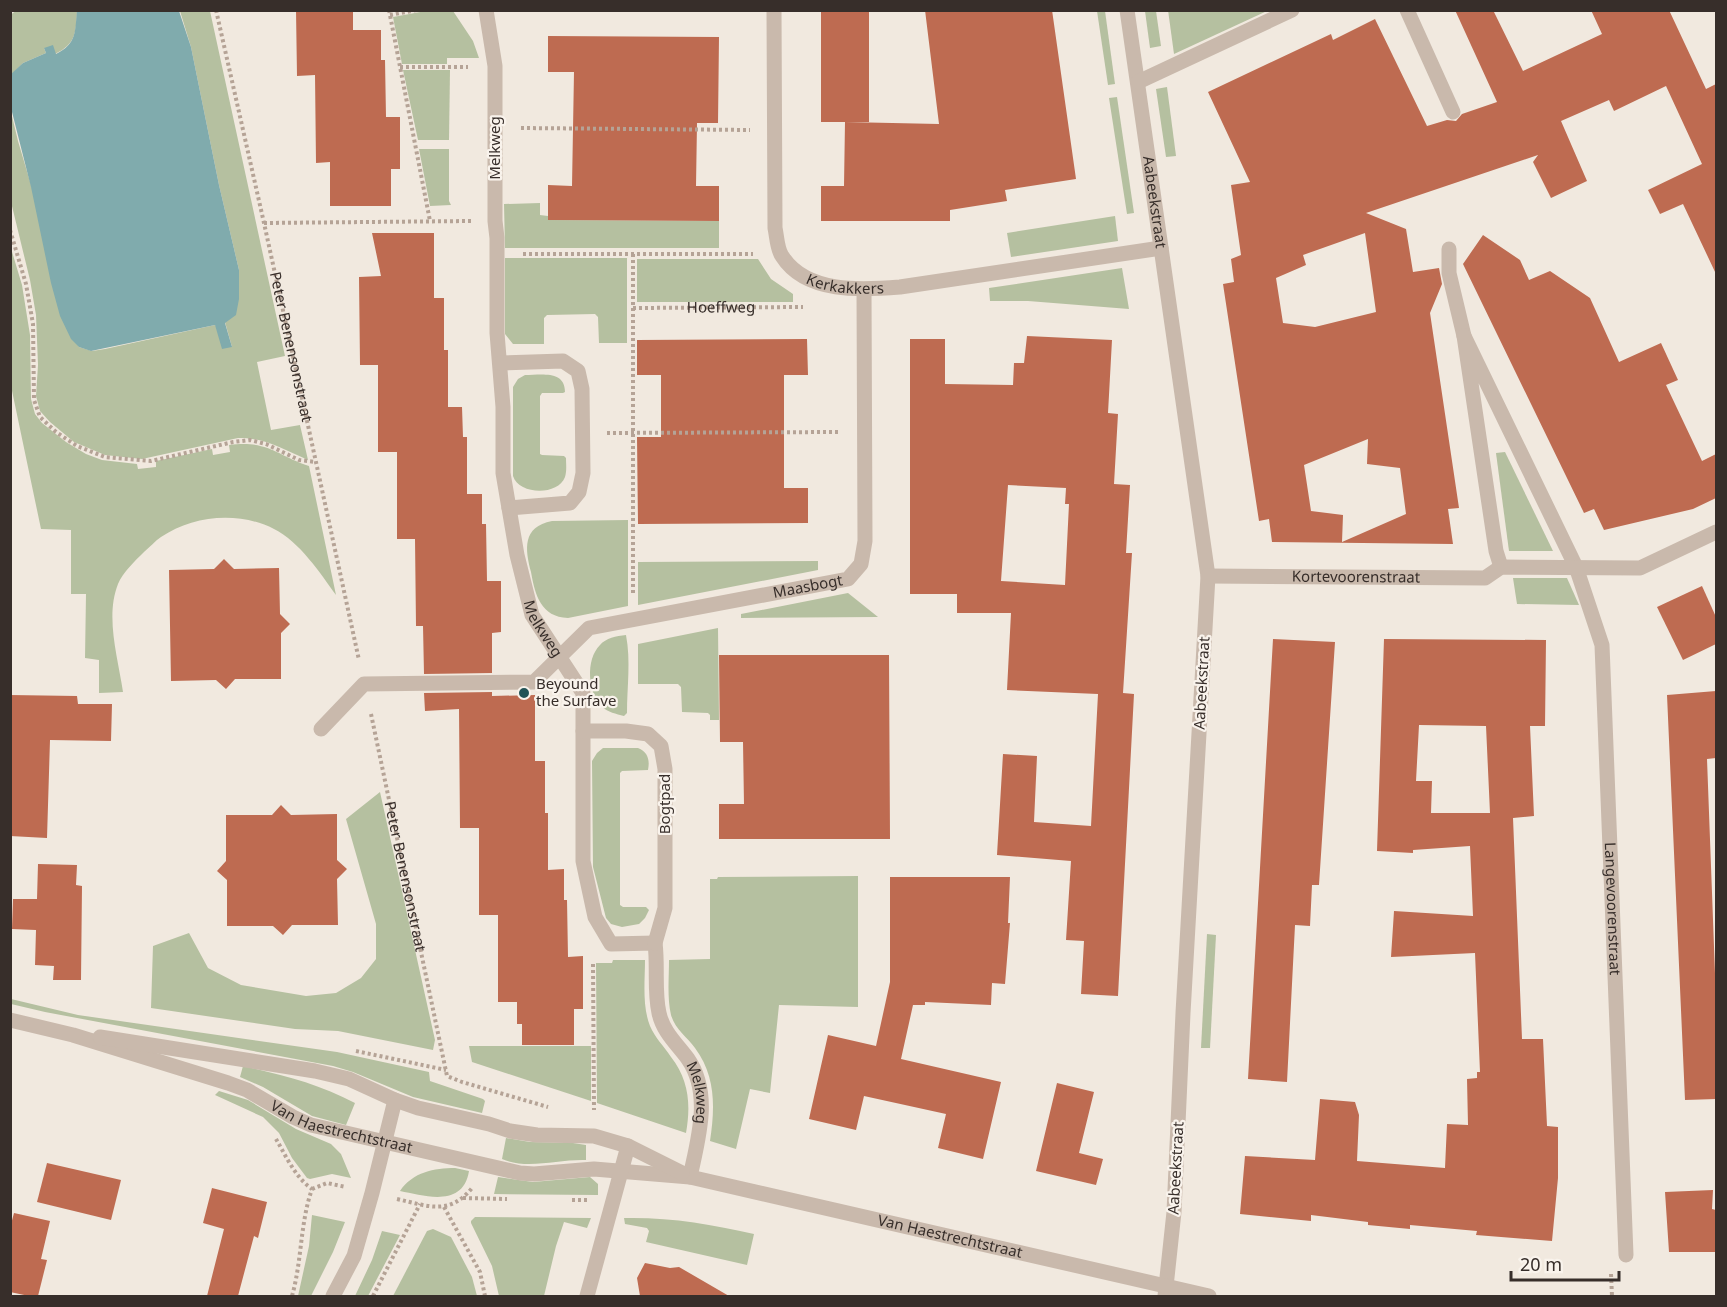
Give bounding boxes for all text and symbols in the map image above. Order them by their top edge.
street label: Melkweg [484,116,504,180]
street label: Aabeekstraat [1139,154,1172,250]
street label: Kerkakkers [803,268,884,298]
street label: Peter Benensonstraat [266,270,318,424]
street label: Hoeffweg [687,296,755,317]
street label: Kortevoorenstraat [1292,566,1421,587]
street label: Maasbogt [771,569,845,602]
street label: Melkweg [520,598,568,661]
street label: Aabeekstraat [1189,635,1213,730]
place label: Beyound the Surfave [536,673,616,710]
marker: Beyound the Surfave [517,686,531,700]
street label: Bogtpad [654,774,674,834]
street label: Peter Benensonstraat [381,799,432,954]
street label: Langevoorenstraat [1601,842,1626,976]
street label: Melkweg [682,1058,713,1125]
street label: Van Haestrechtstraat [267,1095,415,1157]
street label: Aabeekstraat [1163,1120,1187,1215]
street label: Van Haestrechtstraat [876,1209,1025,1262]
scale bar [1511,1244,1619,1282]
text: 20 m [1520,1252,1562,1276]

